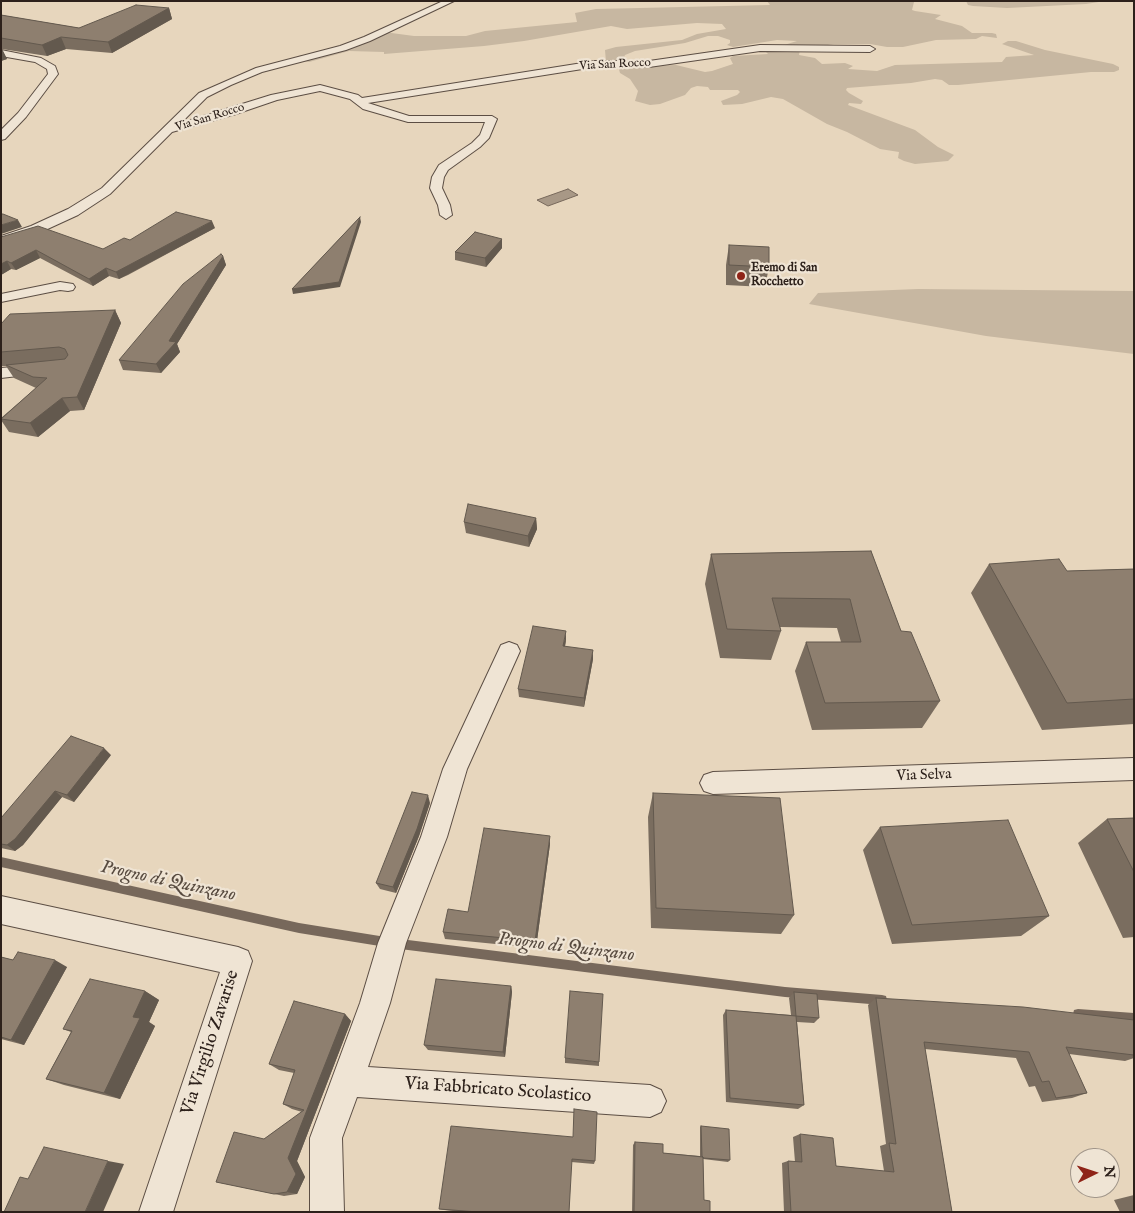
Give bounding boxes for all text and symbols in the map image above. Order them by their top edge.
street label: Via San Rocco [579,56,651,74]
street label: Via San Rocco [174,101,246,135]
place label: Eremo di San Rocchetto [751,262,817,290]
marker: Eremo di San Rocchetto [735,270,747,282]
street label: Via Selva [896,766,952,786]
water label: Progno di Quinzano [98,857,238,907]
water label: Progno di Quinzano [496,928,636,968]
street label: Via Virgilio Zavarise [177,968,245,1118]
street label: Via Fabbricato Scolastico [404,1074,592,1108]
north arrow [1070,1148,1120,1198]
text: N [1100,1165,1118,1179]

